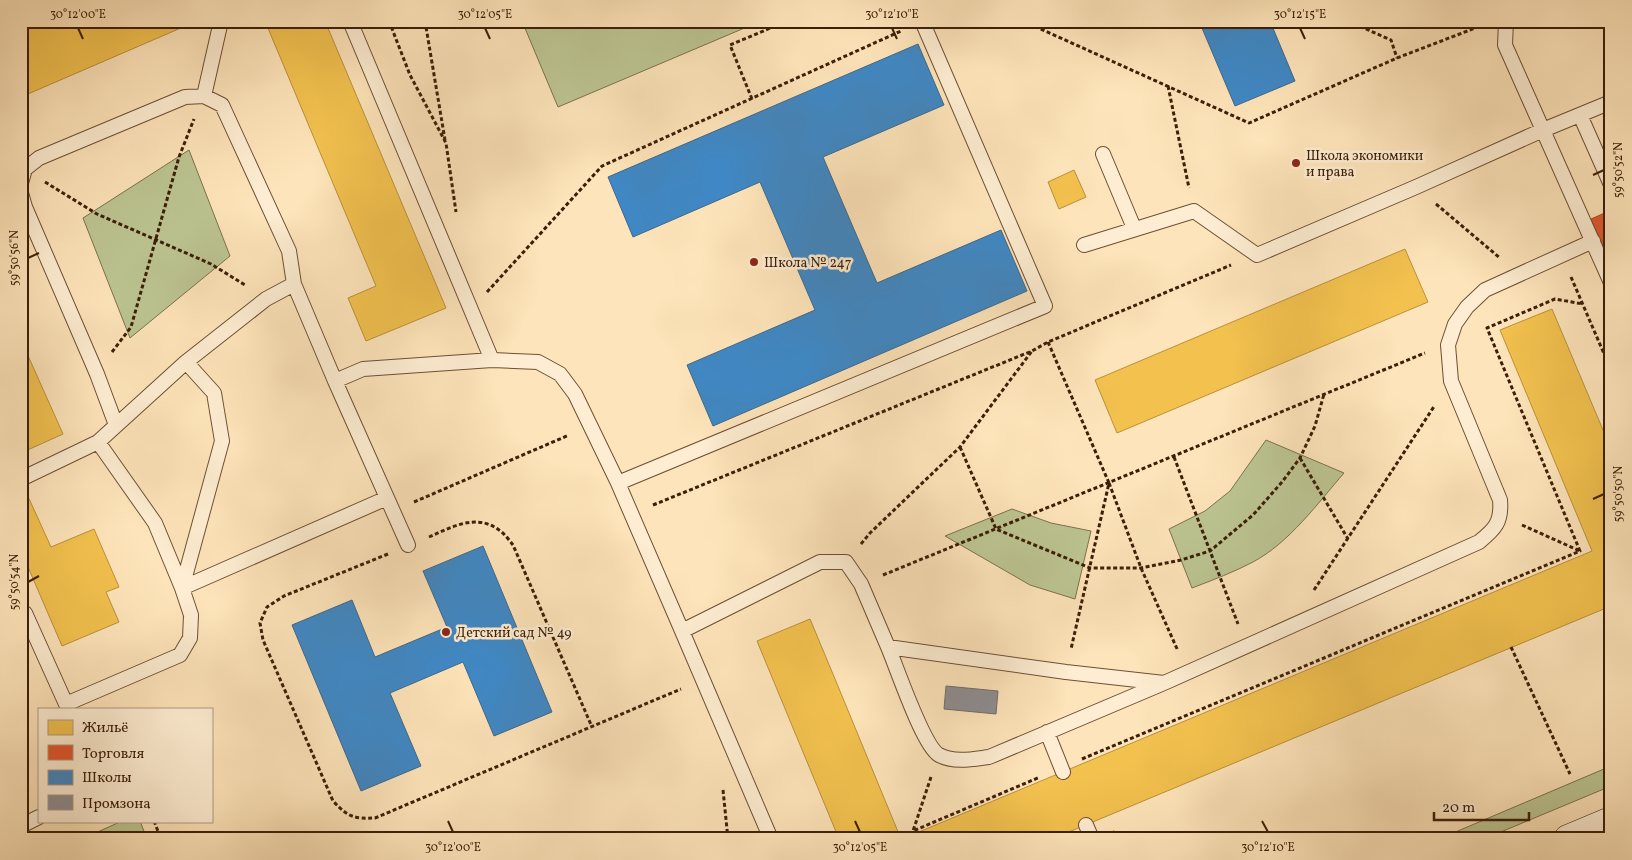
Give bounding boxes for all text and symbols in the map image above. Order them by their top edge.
text: 30°12'00"E [50,7,106,23]
text: 30°12'05"E [458,7,512,23]
text: 30°12'10"E [865,7,919,23]
text: 30°12'15"E [1274,7,1326,23]
text: 59°50'52"N [1611,142,1627,198]
place label: Школа экономики и права [1306,147,1424,182]
marker: Школа экономики и права [1290,157,1302,169]
text: 59°50'56"N [7,230,23,286]
place label: Школа № 247 [764,254,852,273]
marker: Школа № 247 [748,256,760,268]
text: 59°50'50"N [1611,466,1627,522]
text: 59°50'54"N [7,554,23,610]
place label: Детский сад № 49 [456,624,572,643]
marker: Детский сад № 49 [440,626,452,638]
legend [38,708,212,822]
text: Жильё [82,718,128,739]
text: Торговля [82,744,144,765]
text: Школы [82,768,132,789]
scale bar [1434,790,1530,822]
text: Промзона [82,794,151,815]
text: 20 m [1442,798,1475,819]
text: 30°12'00"E [425,840,481,856]
text: 30°12'05"E [833,840,887,856]
text: 30°12'10"E [1241,840,1295,856]

